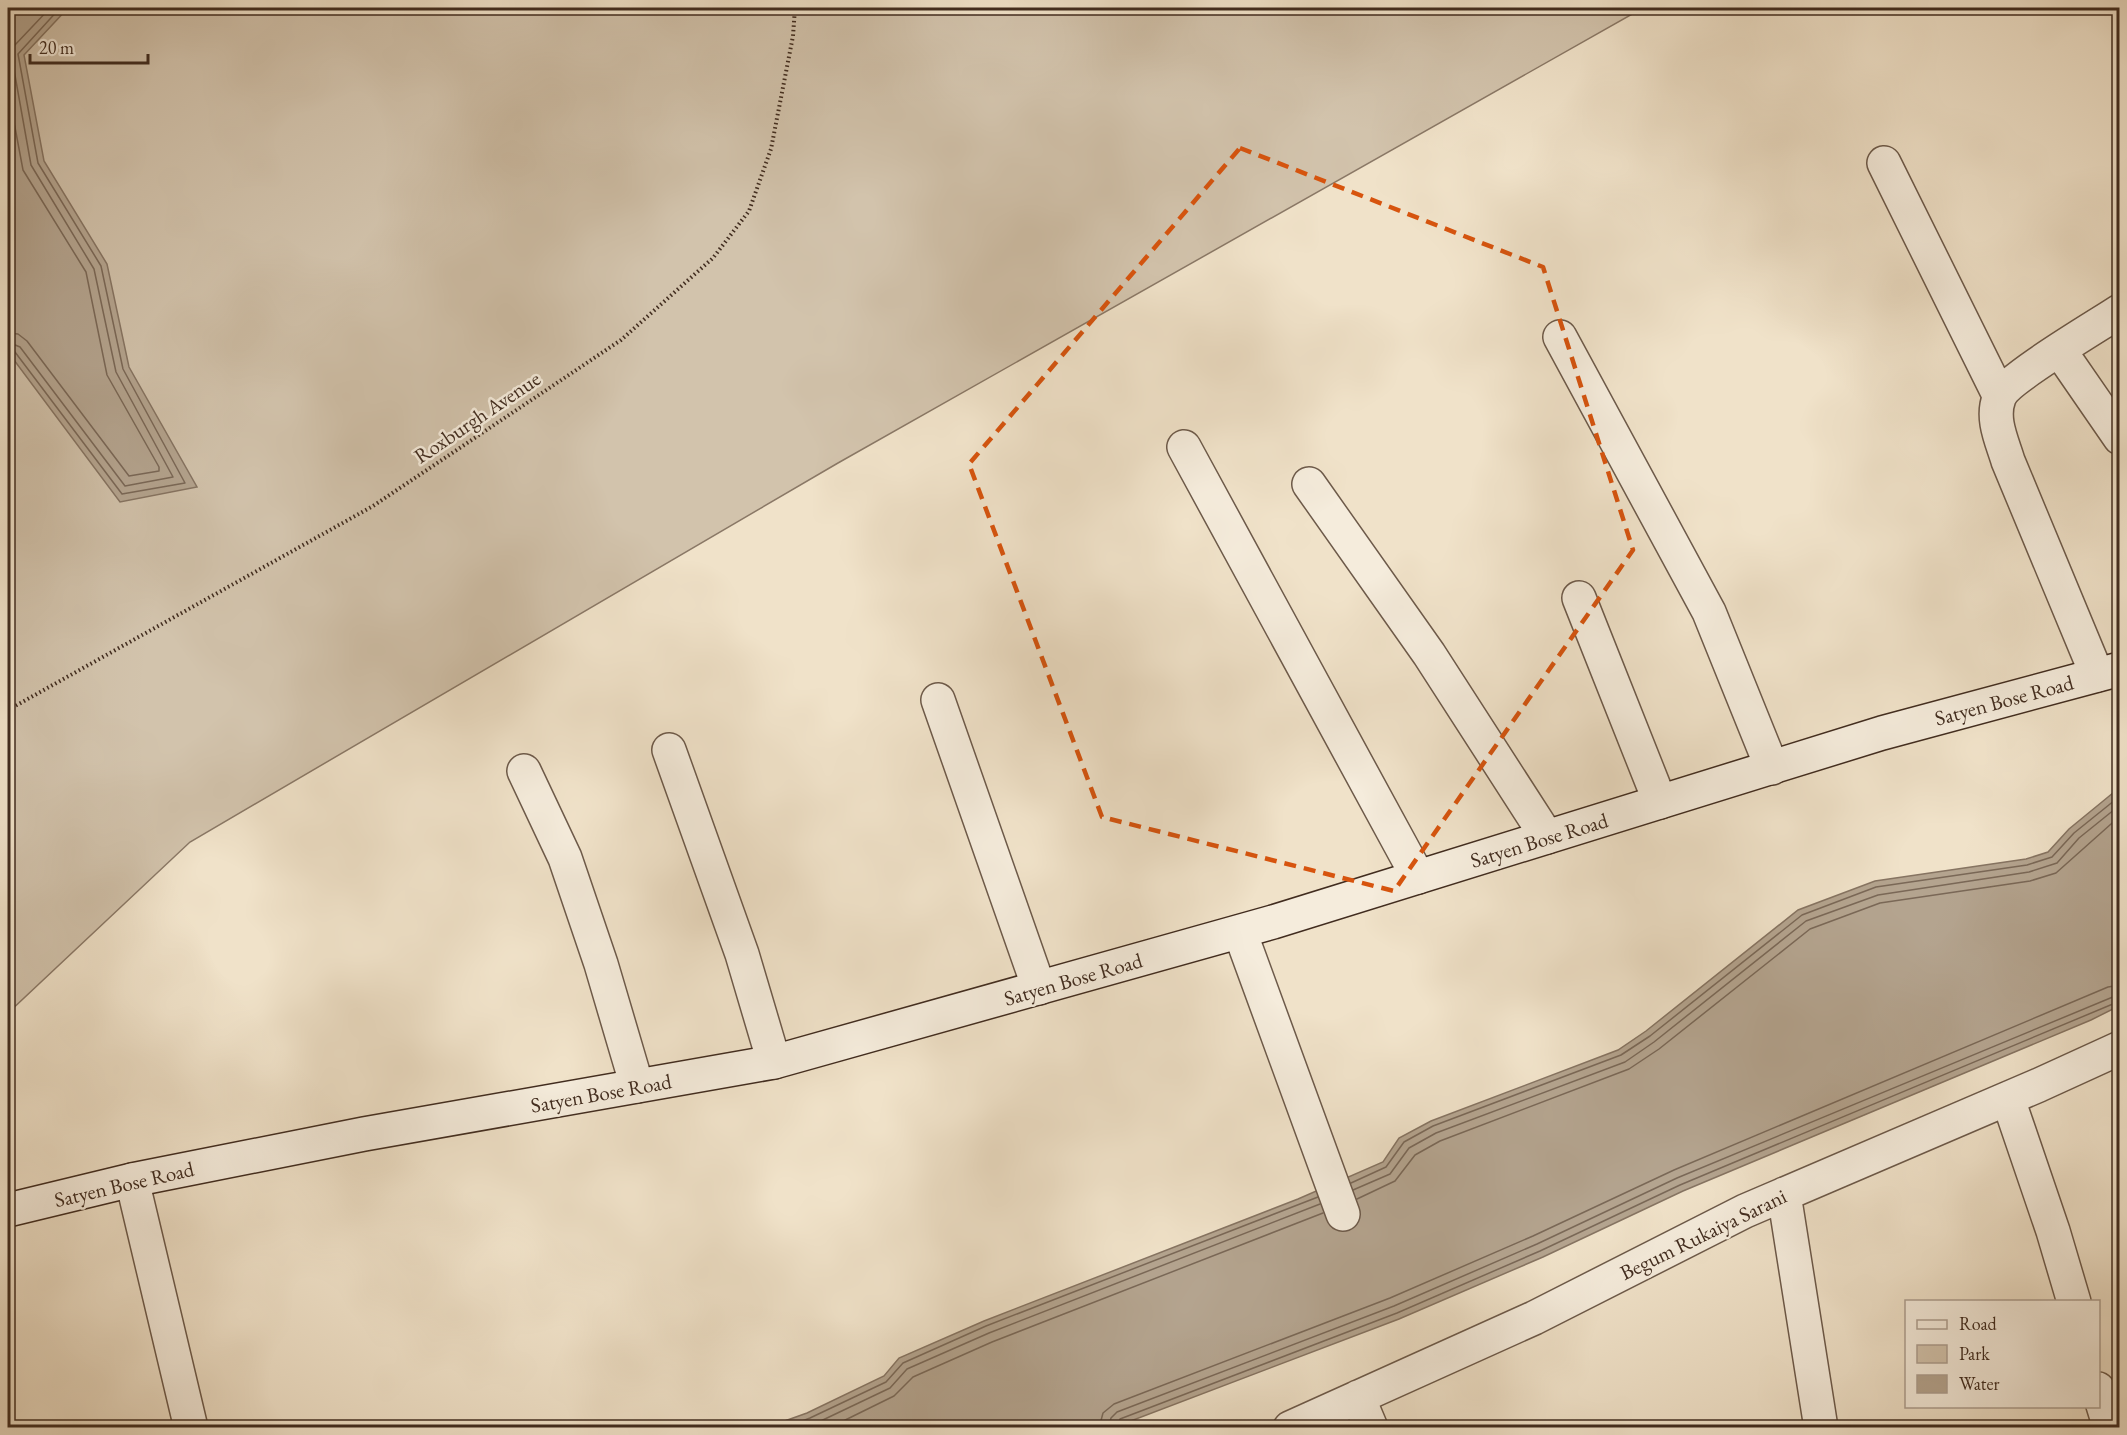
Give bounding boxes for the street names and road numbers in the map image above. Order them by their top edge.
street label: Roxburgh Avenue [409,365,545,469]
street label: Satyen Bose Road [1932,668,2077,732]
street label: Satyen Bose Road [1467,806,1612,874]
street label: Satyen Bose Road [1001,946,1146,1012]
street label: Satyen Bose Road [528,1067,674,1119]
street label: Satyen Bose Road [51,1155,197,1213]
street label: Begum Rukaiya Sarani [1615,1182,1791,1286]

